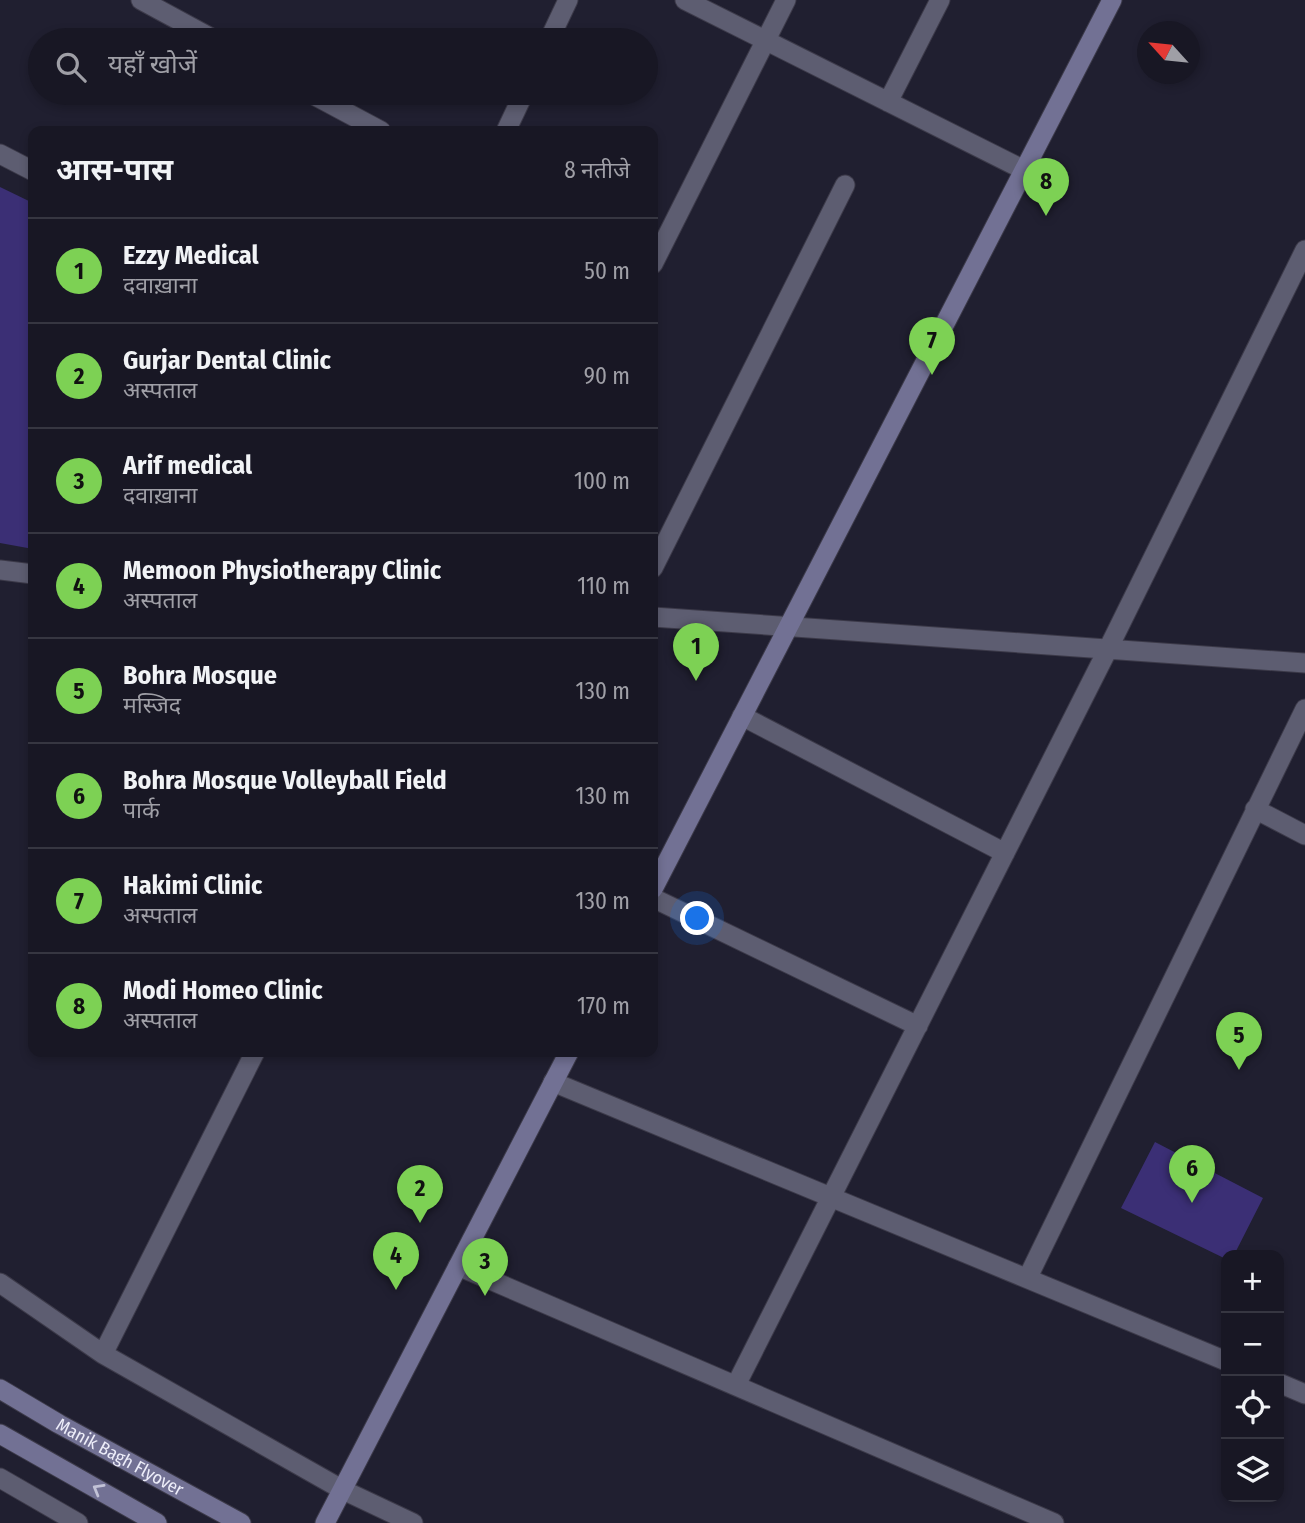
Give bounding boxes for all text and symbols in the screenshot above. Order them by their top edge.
north arrow [1137,21,1200,84]
search box [28,28,658,105]
icon: search [52,48,90,86]
text: यहाँ खोजें [108,49,197,80]
text: आस-पास [56,152,173,188]
text: 8 नतीजे [564,156,630,184]
pin: 8 [1023,158,1069,216]
text: Ezzy Medical [123,240,259,271]
text: 1 [74,257,84,285]
text: 50 m [584,257,630,285]
text: दवाख़ाना [123,271,197,299]
pin: 7 [909,317,955,375]
text: Gurjar Dental Clinic [123,345,331,376]
text: 2 [74,362,84,390]
text: 90 m [584,362,630,390]
text: अस्पताल [123,376,197,404]
text: Arif medical [123,450,252,481]
text: 3 [74,467,84,495]
text: 100 m [574,467,630,495]
text: दवाख़ाना [123,481,197,509]
text: Memoon Physiotherapy Clinic [123,555,441,586]
text: 4 [73,572,85,600]
text: 110 m [577,572,630,600]
text: अस्पताल [123,586,197,614]
pin: 1 [673,623,719,681]
text: Bohra Mosque [123,660,277,691]
text: 5 [73,677,85,705]
text: 130 m [576,677,630,705]
text: मस्जिद [123,691,181,719]
text: Bohra Mosque Volleyball Field [123,765,447,796]
text: 6 [73,782,85,810]
text: 130 m [576,782,630,810]
text: पार्क [123,796,160,824]
text: Hakimi Clinic [123,870,262,901]
text: 7 [74,887,84,915]
text: 130 m [576,887,630,915]
text: अस्पताल [123,901,197,929]
your location [680,901,714,935]
text: Modi Homeo Clinic [123,975,323,1006]
text: 8 [73,992,85,1020]
text: 170 m [577,992,630,1020]
text: अस्पताल [123,1006,197,1034]
pin: 5 [1216,1012,1262,1070]
pin: 6 [1169,1145,1215,1203]
pin: 2 [397,1165,443,1223]
pin: 4 [373,1232,419,1290]
pin: 3 [462,1238,508,1296]
map controls [1221,1250,1284,1502]
button: + [1221,1250,1284,1313]
button: − [1221,1313,1284,1376]
button: locate [1221,1376,1284,1439]
street label: Manik Bagh Flyover [52,1414,188,1501]
button: layers [1221,1439,1284,1502]
one-way arrow [92,1484,105,1497]

